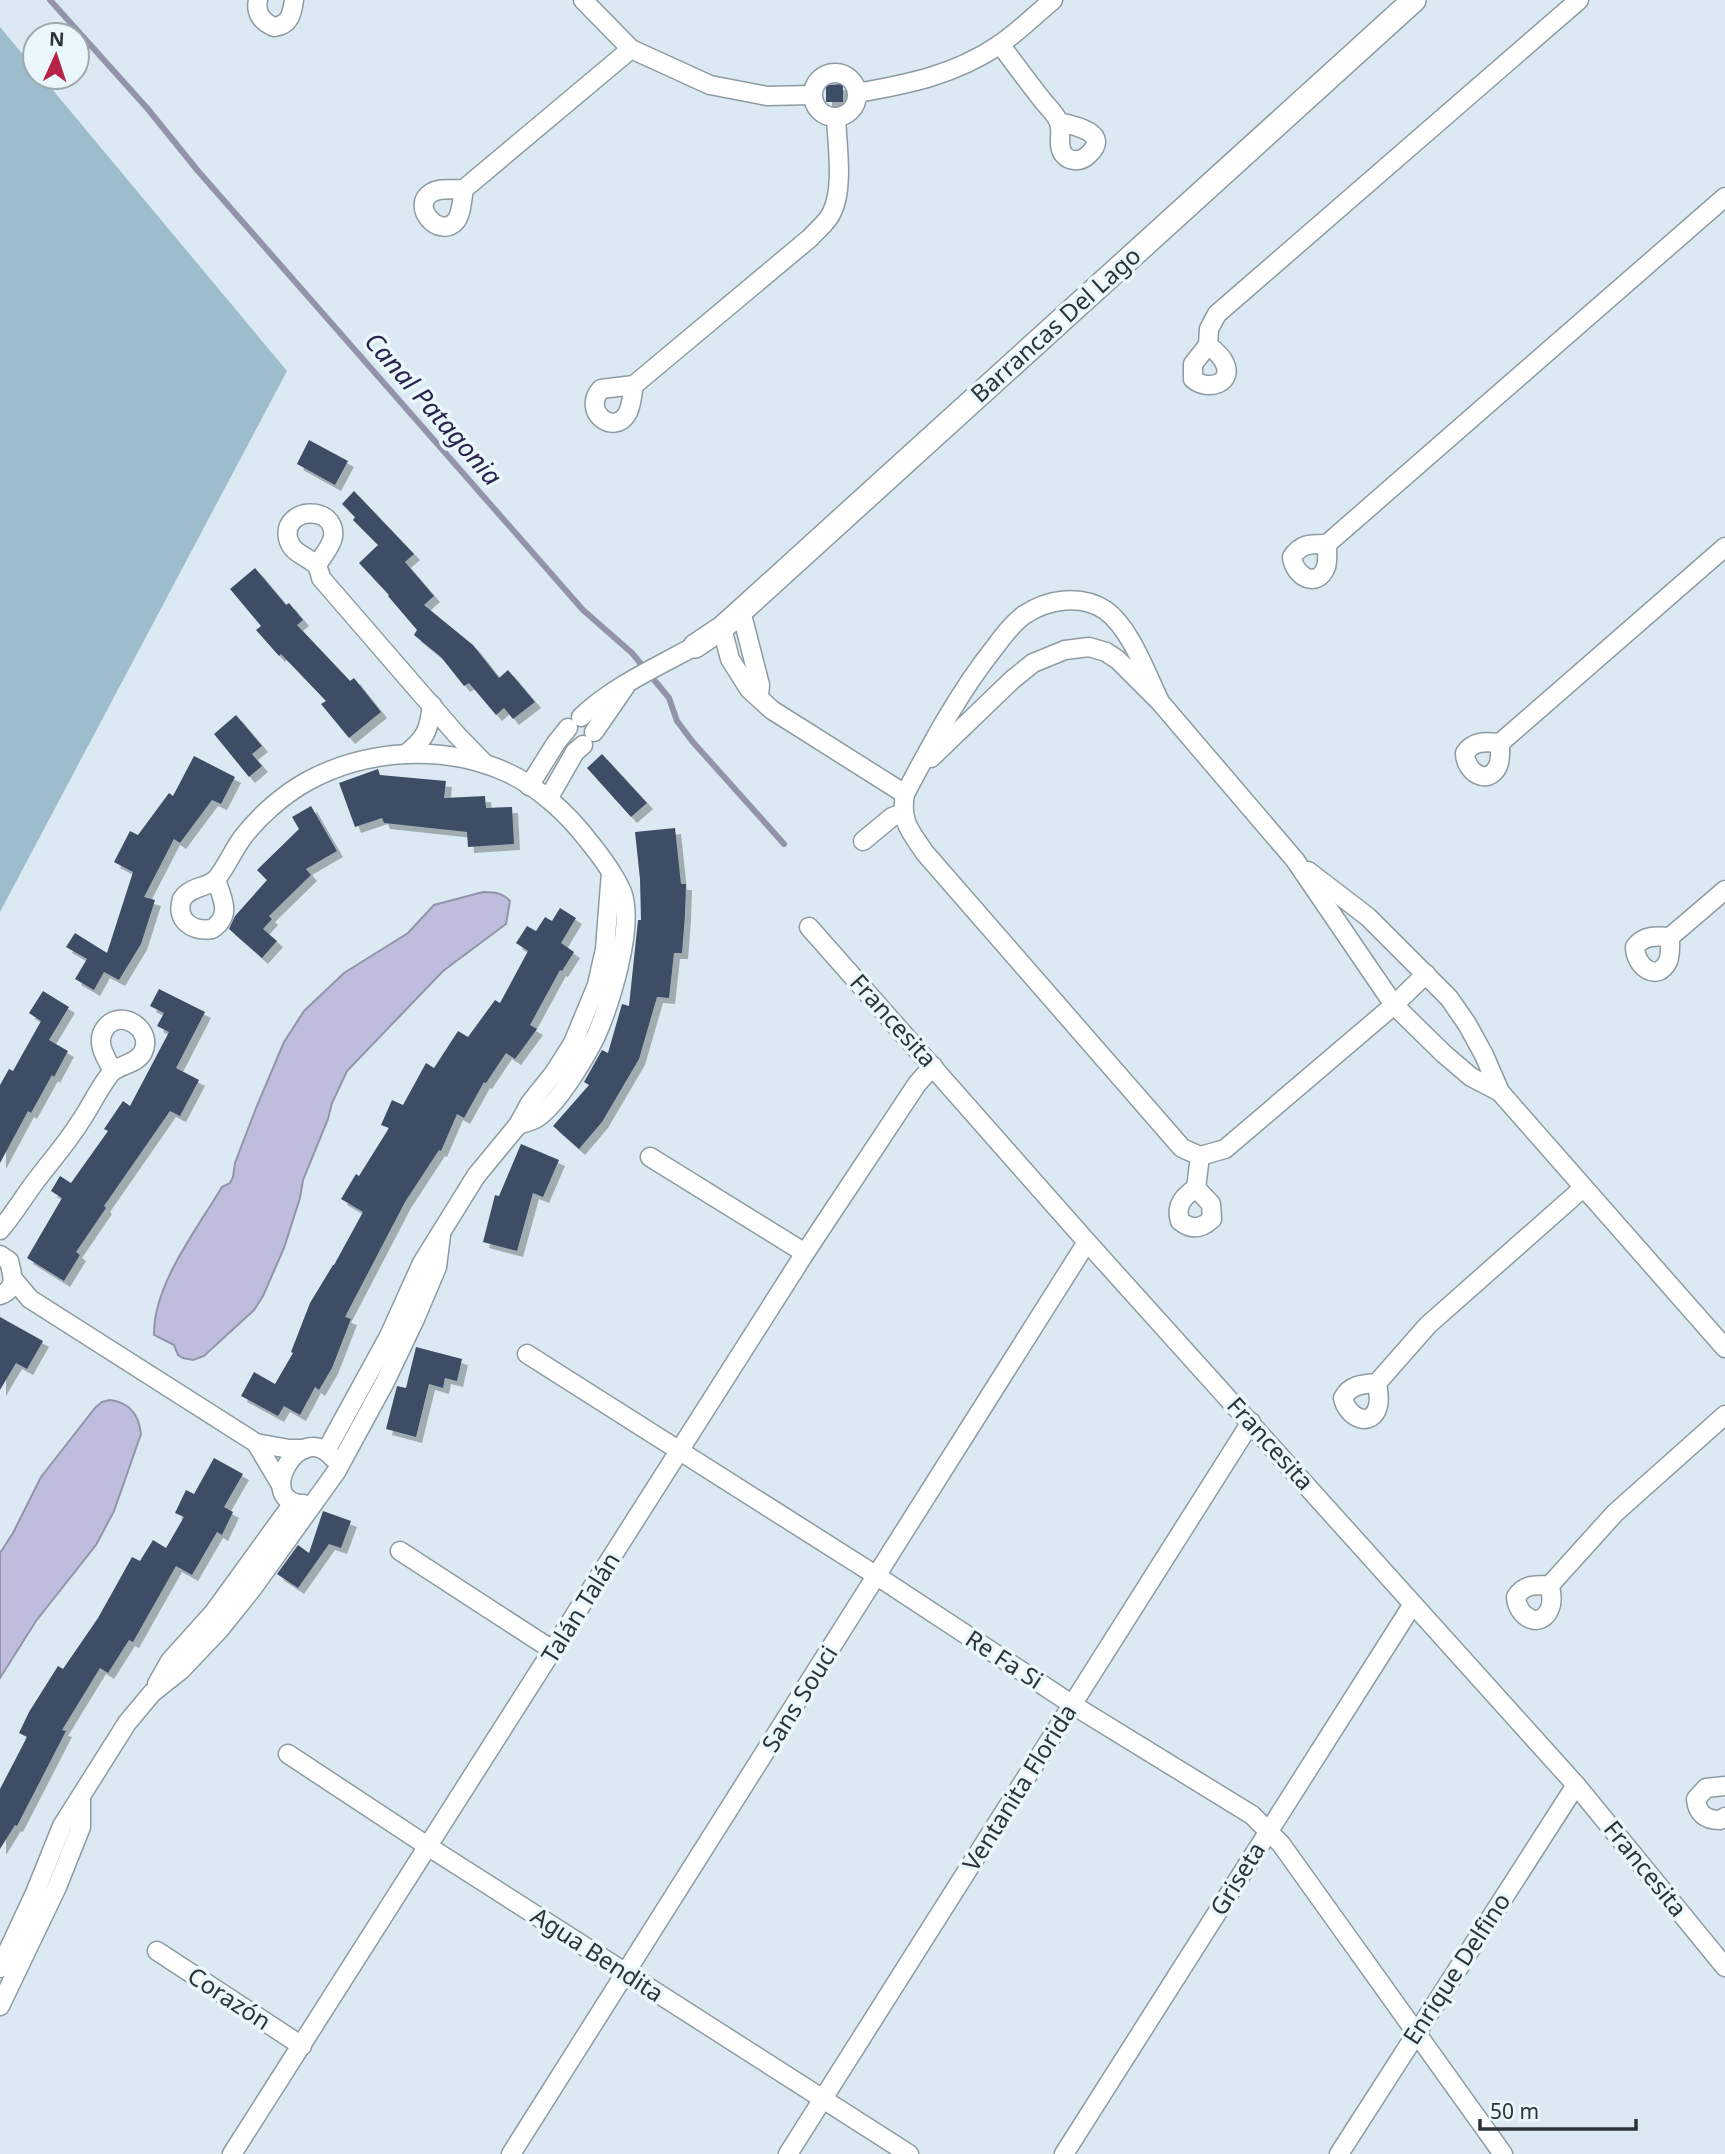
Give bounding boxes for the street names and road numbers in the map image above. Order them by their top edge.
street label: Barrancas Del Lago [963,239,1147,409]
street label: Francesita [843,966,945,1074]
street label: Francesita [1220,1389,1322,1497]
street label: Talán Talán [533,1545,627,1669]
street label: Re Fa Si [960,1621,1050,1696]
street label: Sans Souci [753,1639,844,1758]
street label: Ventanita Florida [954,1697,1083,1877]
street label: Francesita [1597,1813,1695,1923]
street label: Griseta [1201,1835,1272,1921]
street label: Enrique Delfino [1394,1886,1517,2050]
street label: Agua Bendita [525,1899,670,2009]
street label: Corazón [182,1959,278,2037]

